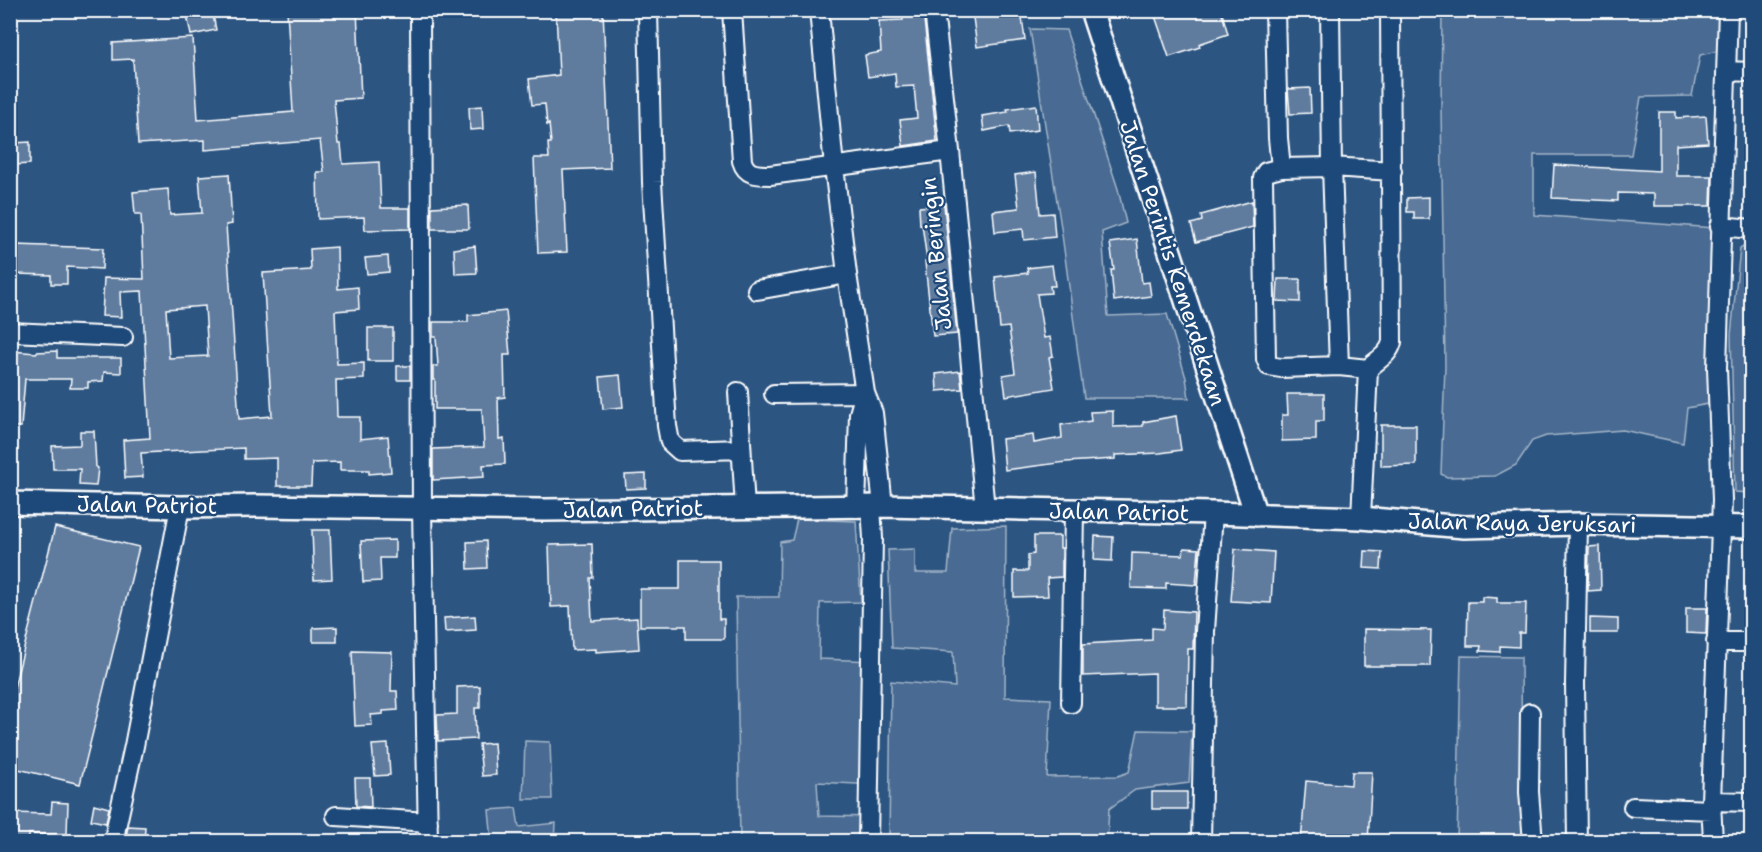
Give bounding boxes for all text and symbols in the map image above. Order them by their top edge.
street label: Jalan Perintis Kemerdekaan [1113,117,1233,409]
street label: Jalan Beringin [914,176,958,332]
street label: Jalan Patriot [76,489,218,521]
street label: Jalan Patriot [562,493,704,525]
street label: Jalan Patriot [1048,496,1190,528]
street label: Jalan Raya Jeruksari [1407,507,1637,539]

